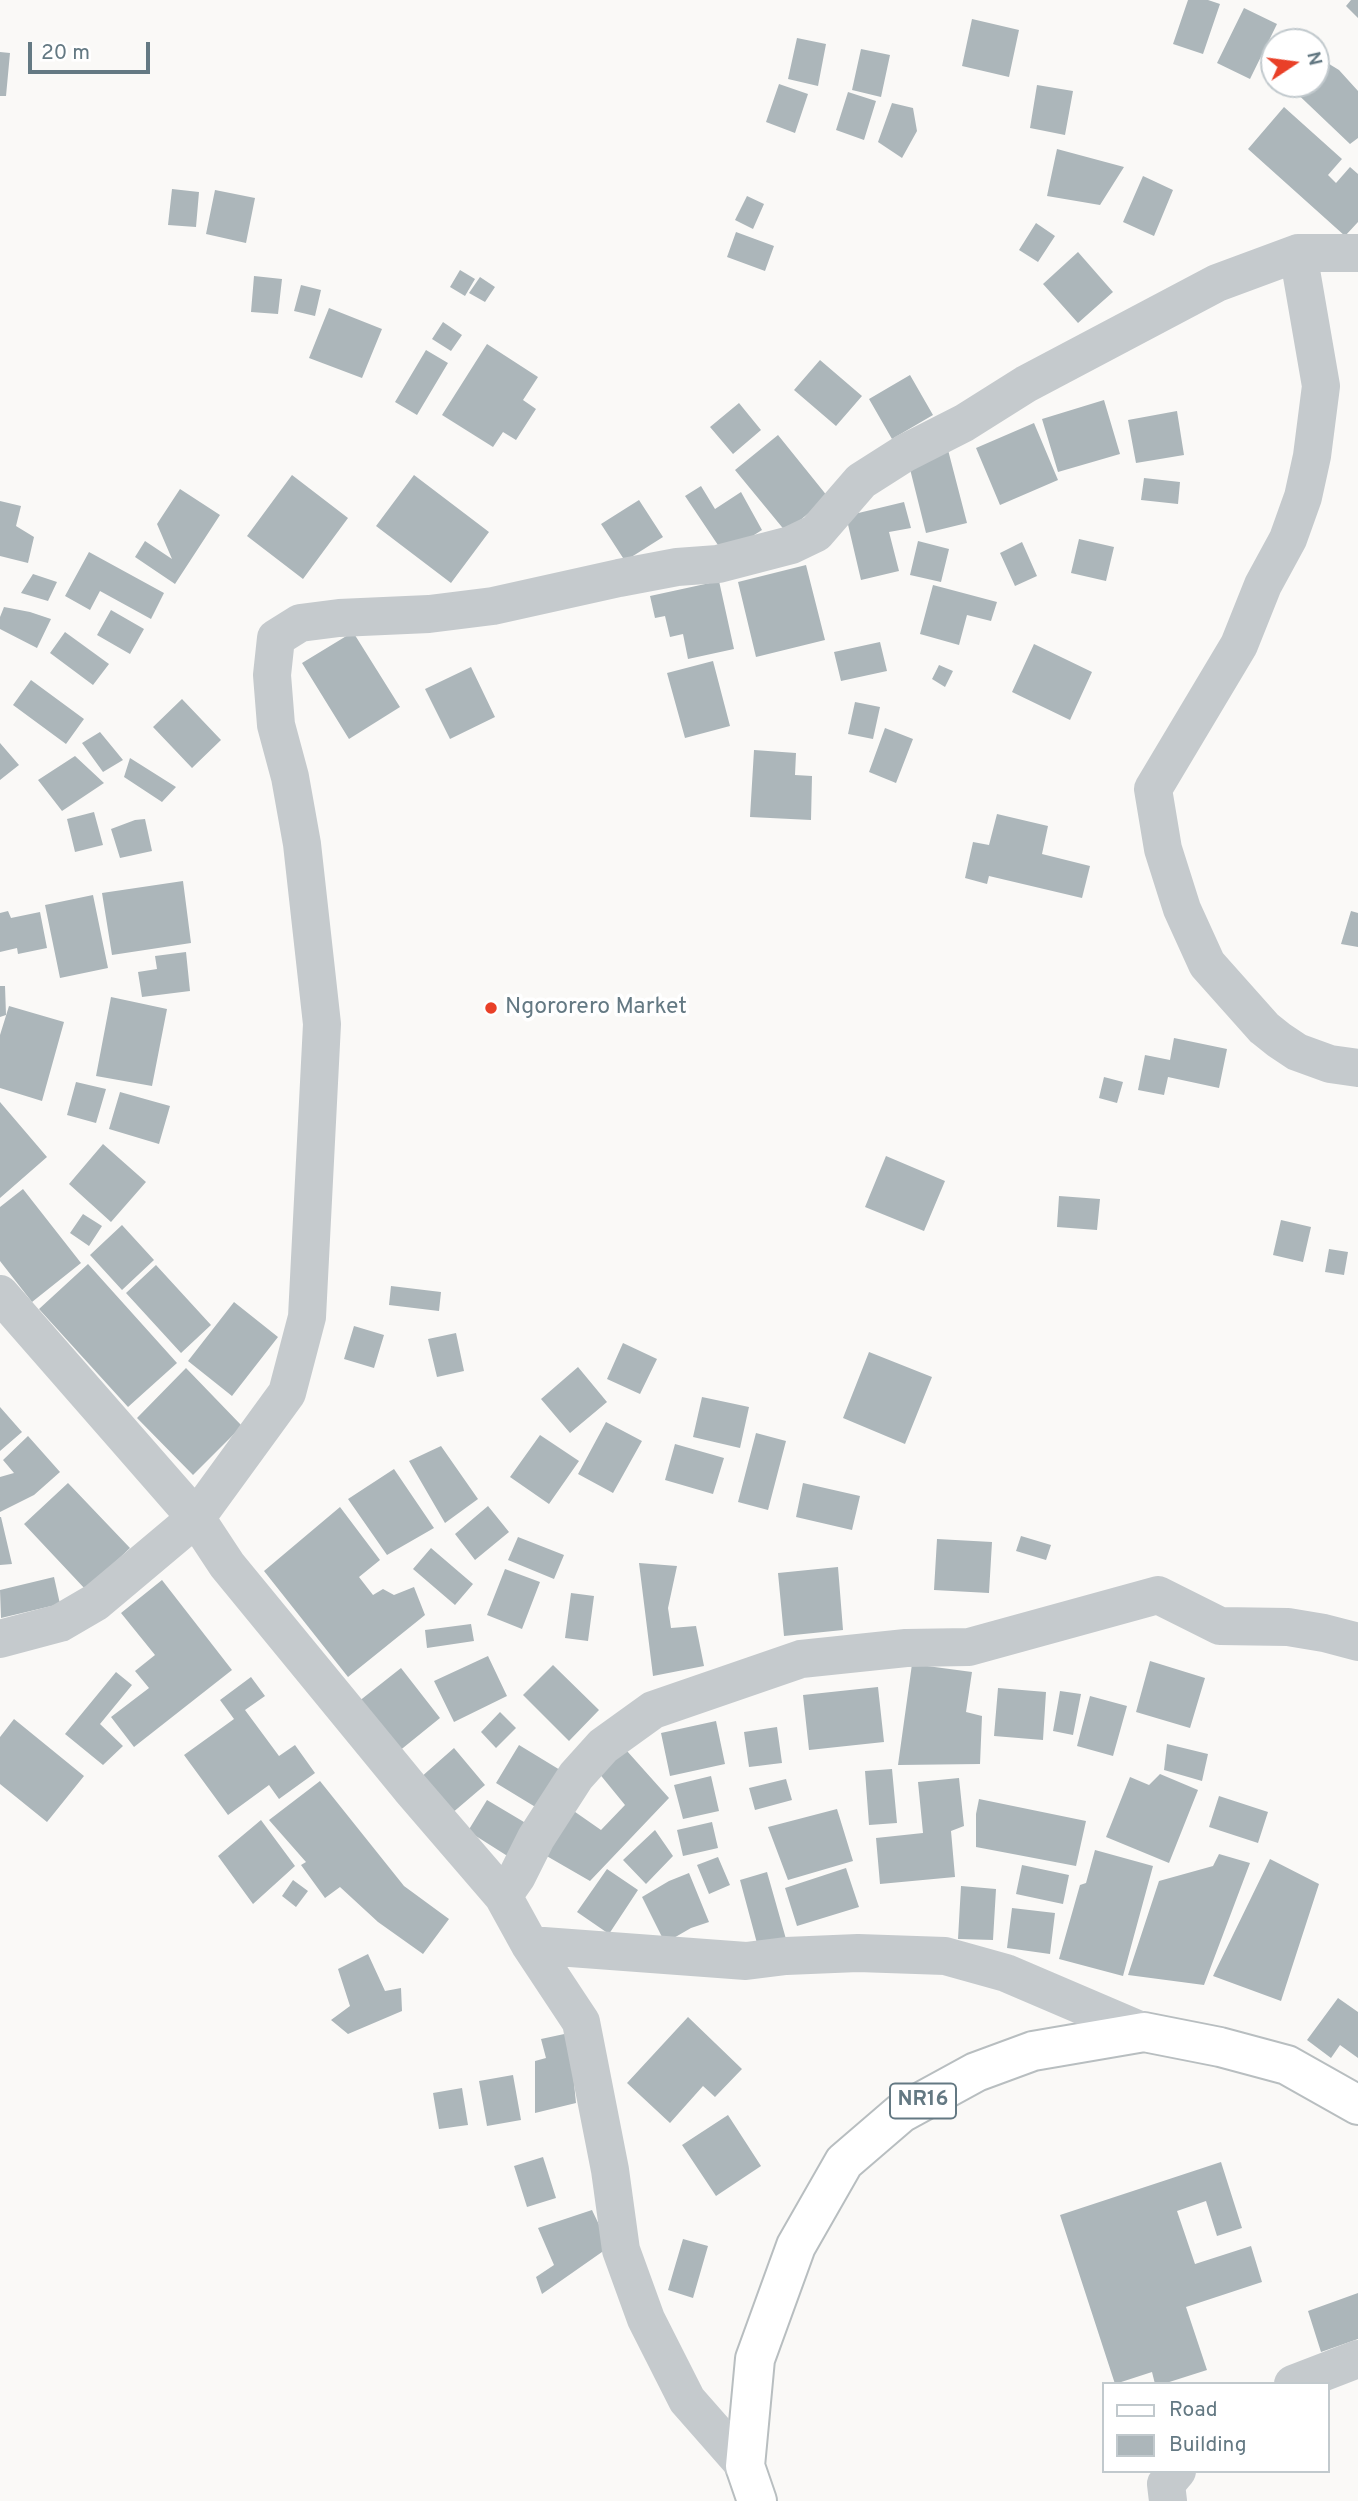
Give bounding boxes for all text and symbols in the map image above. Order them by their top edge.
scale bar [32,28,154,72]
north arrow [1260,28,1330,98]
text: 20 m [41,40,90,67]
text: N [1300,49,1327,68]
place label: Ngororero Market [505,994,687,1022]
marker: Ngororero Market [483,1000,499,1016]
road number: NR16 [890,2084,956,2118]
legend [1102,2382,1330,2473]
text: Road [1169,2397,1218,2424]
text: Building [1169,2432,1247,2459]

